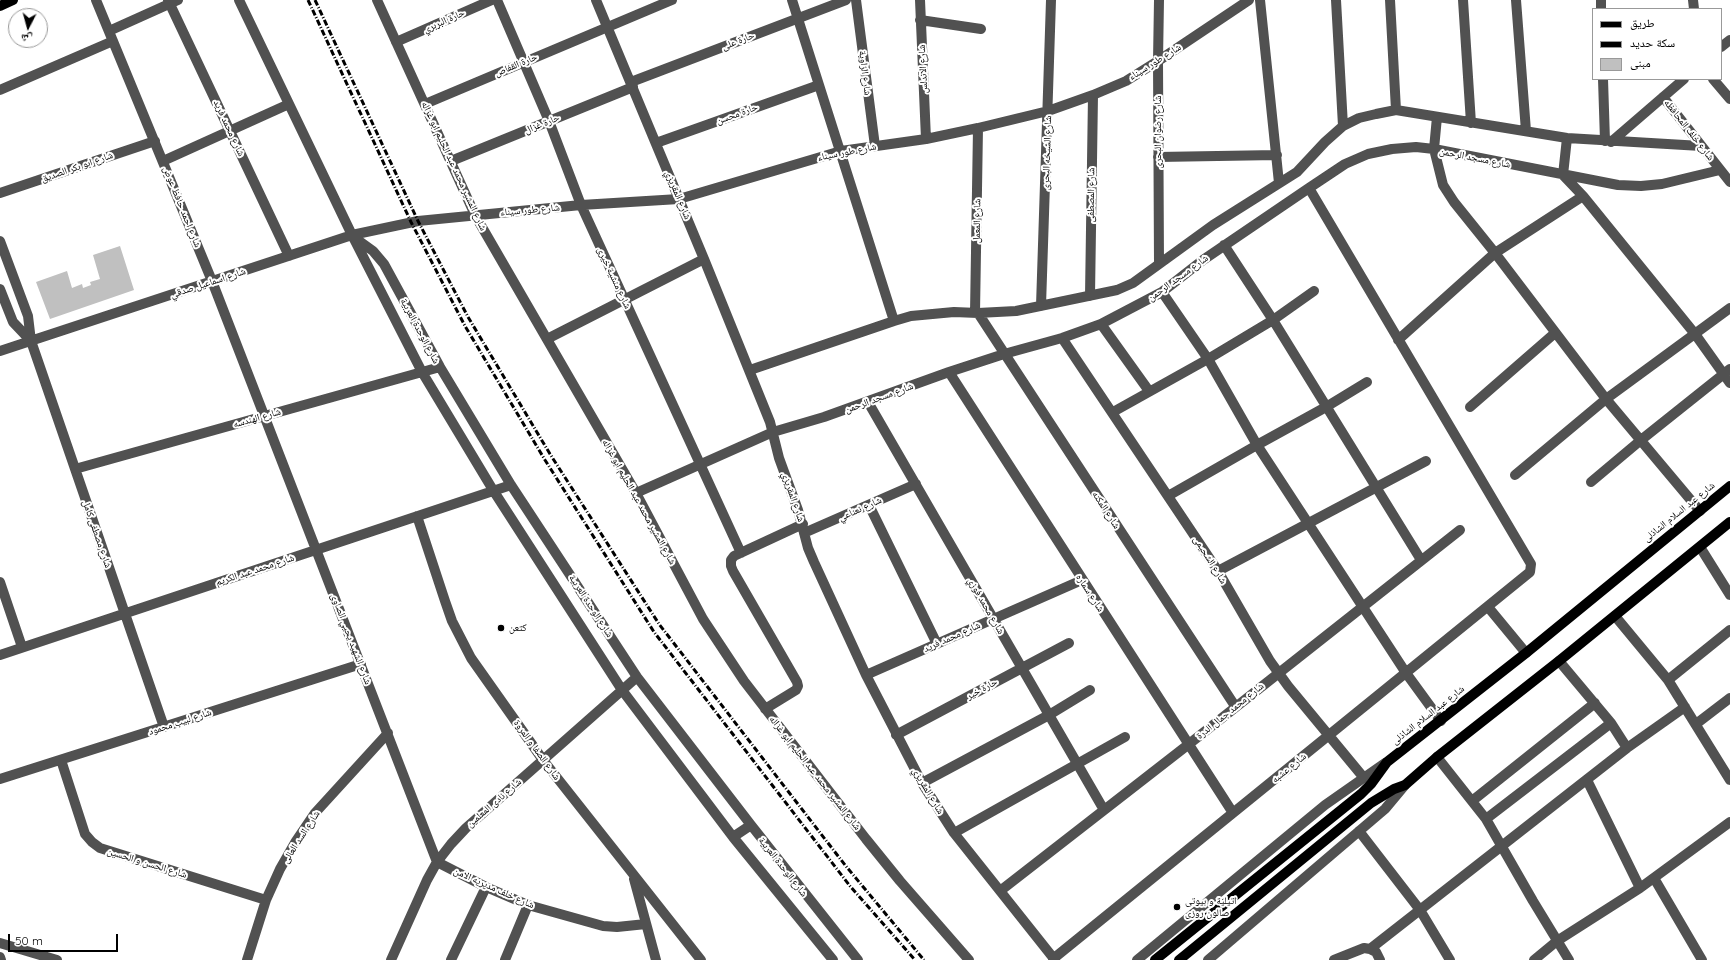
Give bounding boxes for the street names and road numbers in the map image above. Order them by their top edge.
street label: حارة البربري [421,7,467,35]
street label: حارة على [720,29,756,53]
street label: شارع طور سيناء [1127,41,1183,83]
street label: شارع الاندلس [916,44,930,94]
street label: شارع الزاوية [856,50,874,96]
street label: حارة القفاص [493,51,539,79]
street label: شارع رضوان البحرى [1152,95,1164,169]
street label: شارع خلف المحافظه [1661,97,1717,163]
street label: شارع محمد فريد [211,98,247,158]
street label: شارع المشير محمد عبد الحليم ابو غزاله [419,99,489,233]
street label: حارة محسن [715,101,759,127]
street label: حارة غزال [523,112,561,136]
street label: شارع الشيخه البحرى [1040,115,1054,191]
street label: شارع طور سيناء [817,140,877,164]
street label: شارع مسجد الرحمن [1439,145,1511,171]
street label: شارع ابو بكر الصديق [39,149,115,185]
street label: شارع احمد حافظ عوض [160,165,204,249]
street label: شارع المصطفى [1085,167,1097,223]
street label: شارع المقريزي [662,169,694,221]
street label: شارع المعمل [971,199,983,243]
street label: شارع طور سيناء [500,201,560,219]
street label: شارع منشية خيرى [594,245,634,311]
street label: شارع مسجد الرحمن [1145,252,1211,304]
street label: شارع اسماعيل صدقي [169,265,247,301]
street label: شارع الوحدة العربية [398,296,442,366]
street label: شارع مسجد الرحمن [843,380,915,416]
street label: شارع الهندسه [232,406,282,430]
street label: شارع المشير محمد عبد الحليم ابو غزاله [599,437,679,567]
street label: شارع المقريزي [779,470,807,524]
street label: شارع عبد السلام الشاذلى [1641,479,1717,545]
street label: شارع المكنه [1089,489,1123,531]
street label: شارع نعناعي [837,494,883,524]
street label: شارع مصطفى كامل [80,498,114,570]
street label: شارع الشحيمى [1191,534,1229,586]
street label: شارع محمد عبد الكريم [214,552,296,588]
street label: شارع الوحدة العربية [566,572,616,640]
street label: شارع سماره [1073,572,1107,614]
street label: شارع محمد فوزي [965,576,1007,636]
street label: شارع الشهيد يحيي الصاوى [328,592,374,686]
street label: شارع محمد فريد [922,619,982,655]
street label: حارة خير [964,676,1000,702]
street label: شارع محمد جمال الدرة [1194,680,1266,742]
street label: شارع عبد السلام الشاذلى [1389,683,1467,747]
street label: شارع لبيب محمود [147,706,213,738]
street label: شارع المشير محمد عبد الحليم ابو غزاله [767,714,863,832]
street label: شارع الصفا و المروة [511,717,563,783]
street label: شارع عشبه [1269,750,1309,786]
street label: شارع المقريزي [909,766,947,816]
street label: شارع نادى المعلمين [464,776,524,830]
street label: شارع السد العالى [279,808,323,866]
street label: شارع الوحدة العربية [756,835,810,899]
street label: شارع الحسن و الحسين [106,845,188,881]
street label: شارع خلف مديريه الامن [452,865,536,911]

